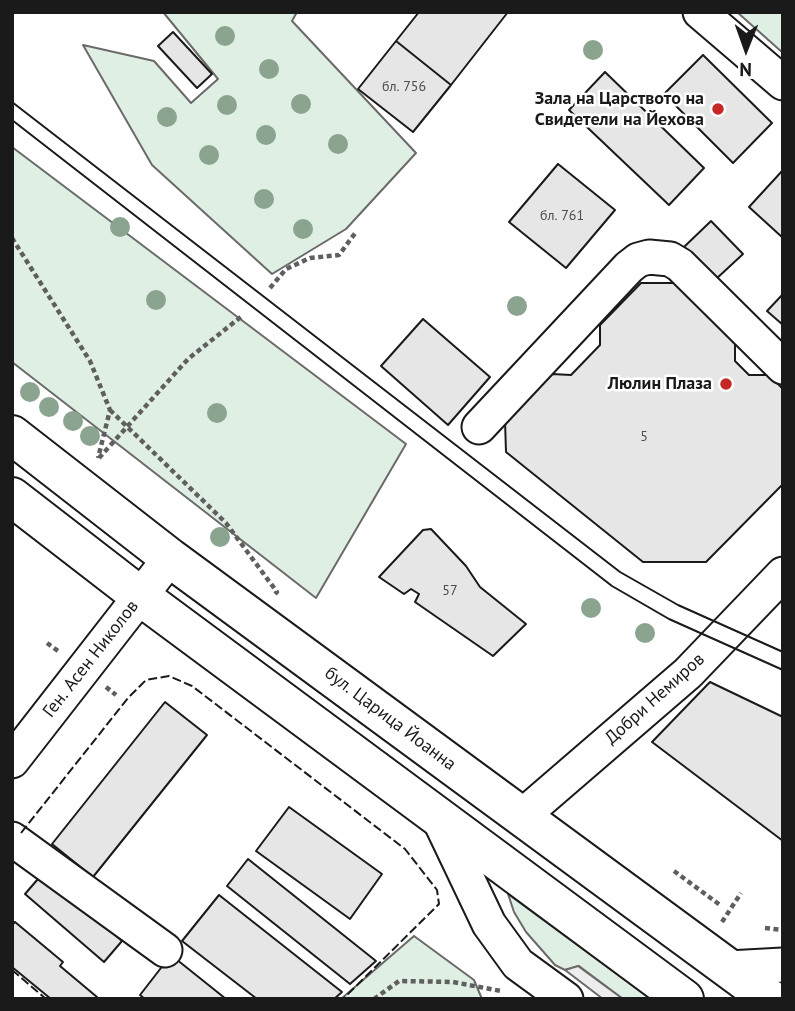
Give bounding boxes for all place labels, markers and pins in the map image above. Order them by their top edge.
place label: Зала на Царството на Свидетели на Йехова [535,88,704,130]
marker: Зала на Царството на Свидетели на Йехова [710,101,726,117]
place label: Люлин Плаза [608,373,712,395]
marker: Люлин Плаза [718,376,734,392]

